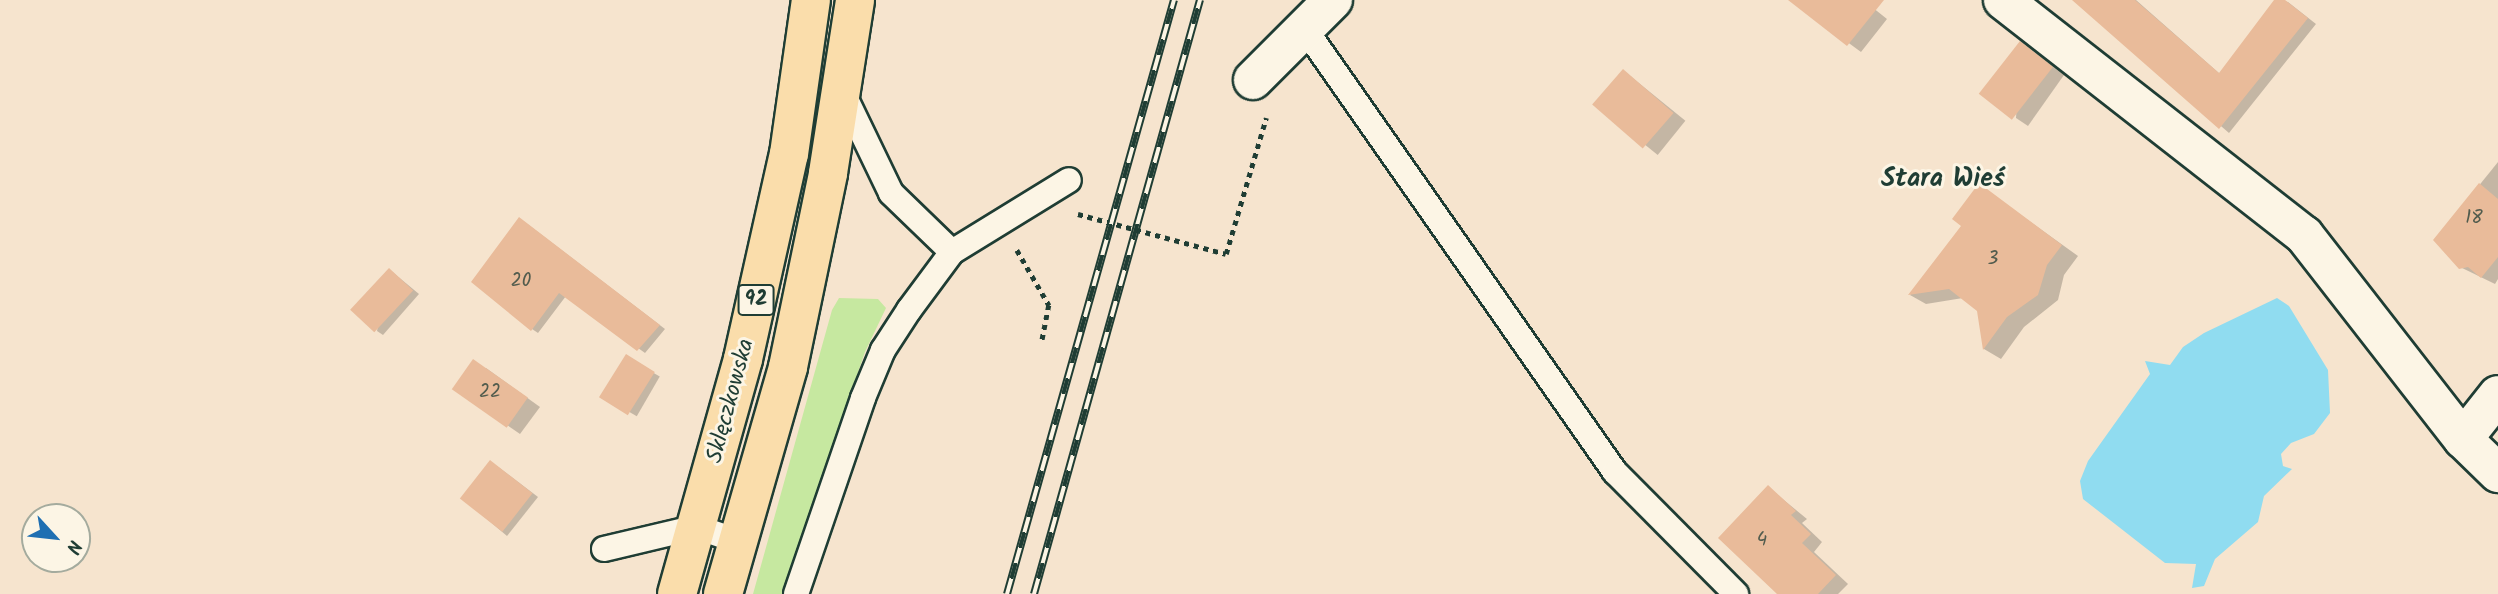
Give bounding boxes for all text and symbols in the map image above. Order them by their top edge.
district label: Stara Wieś [1881,164,2005,196]
house number: 18 [2465,208,2483,230]
house number: 3 [1988,249,1998,271]
house number: 20 [511,271,531,293]
road number: 92 [737,282,775,318]
street label: Sklęczkowska [701,336,761,466]
house number: 22 [479,382,501,404]
north arrow [21,503,91,573]
house number: 4 [1757,530,1767,552]
text: N [57,534,89,559]

